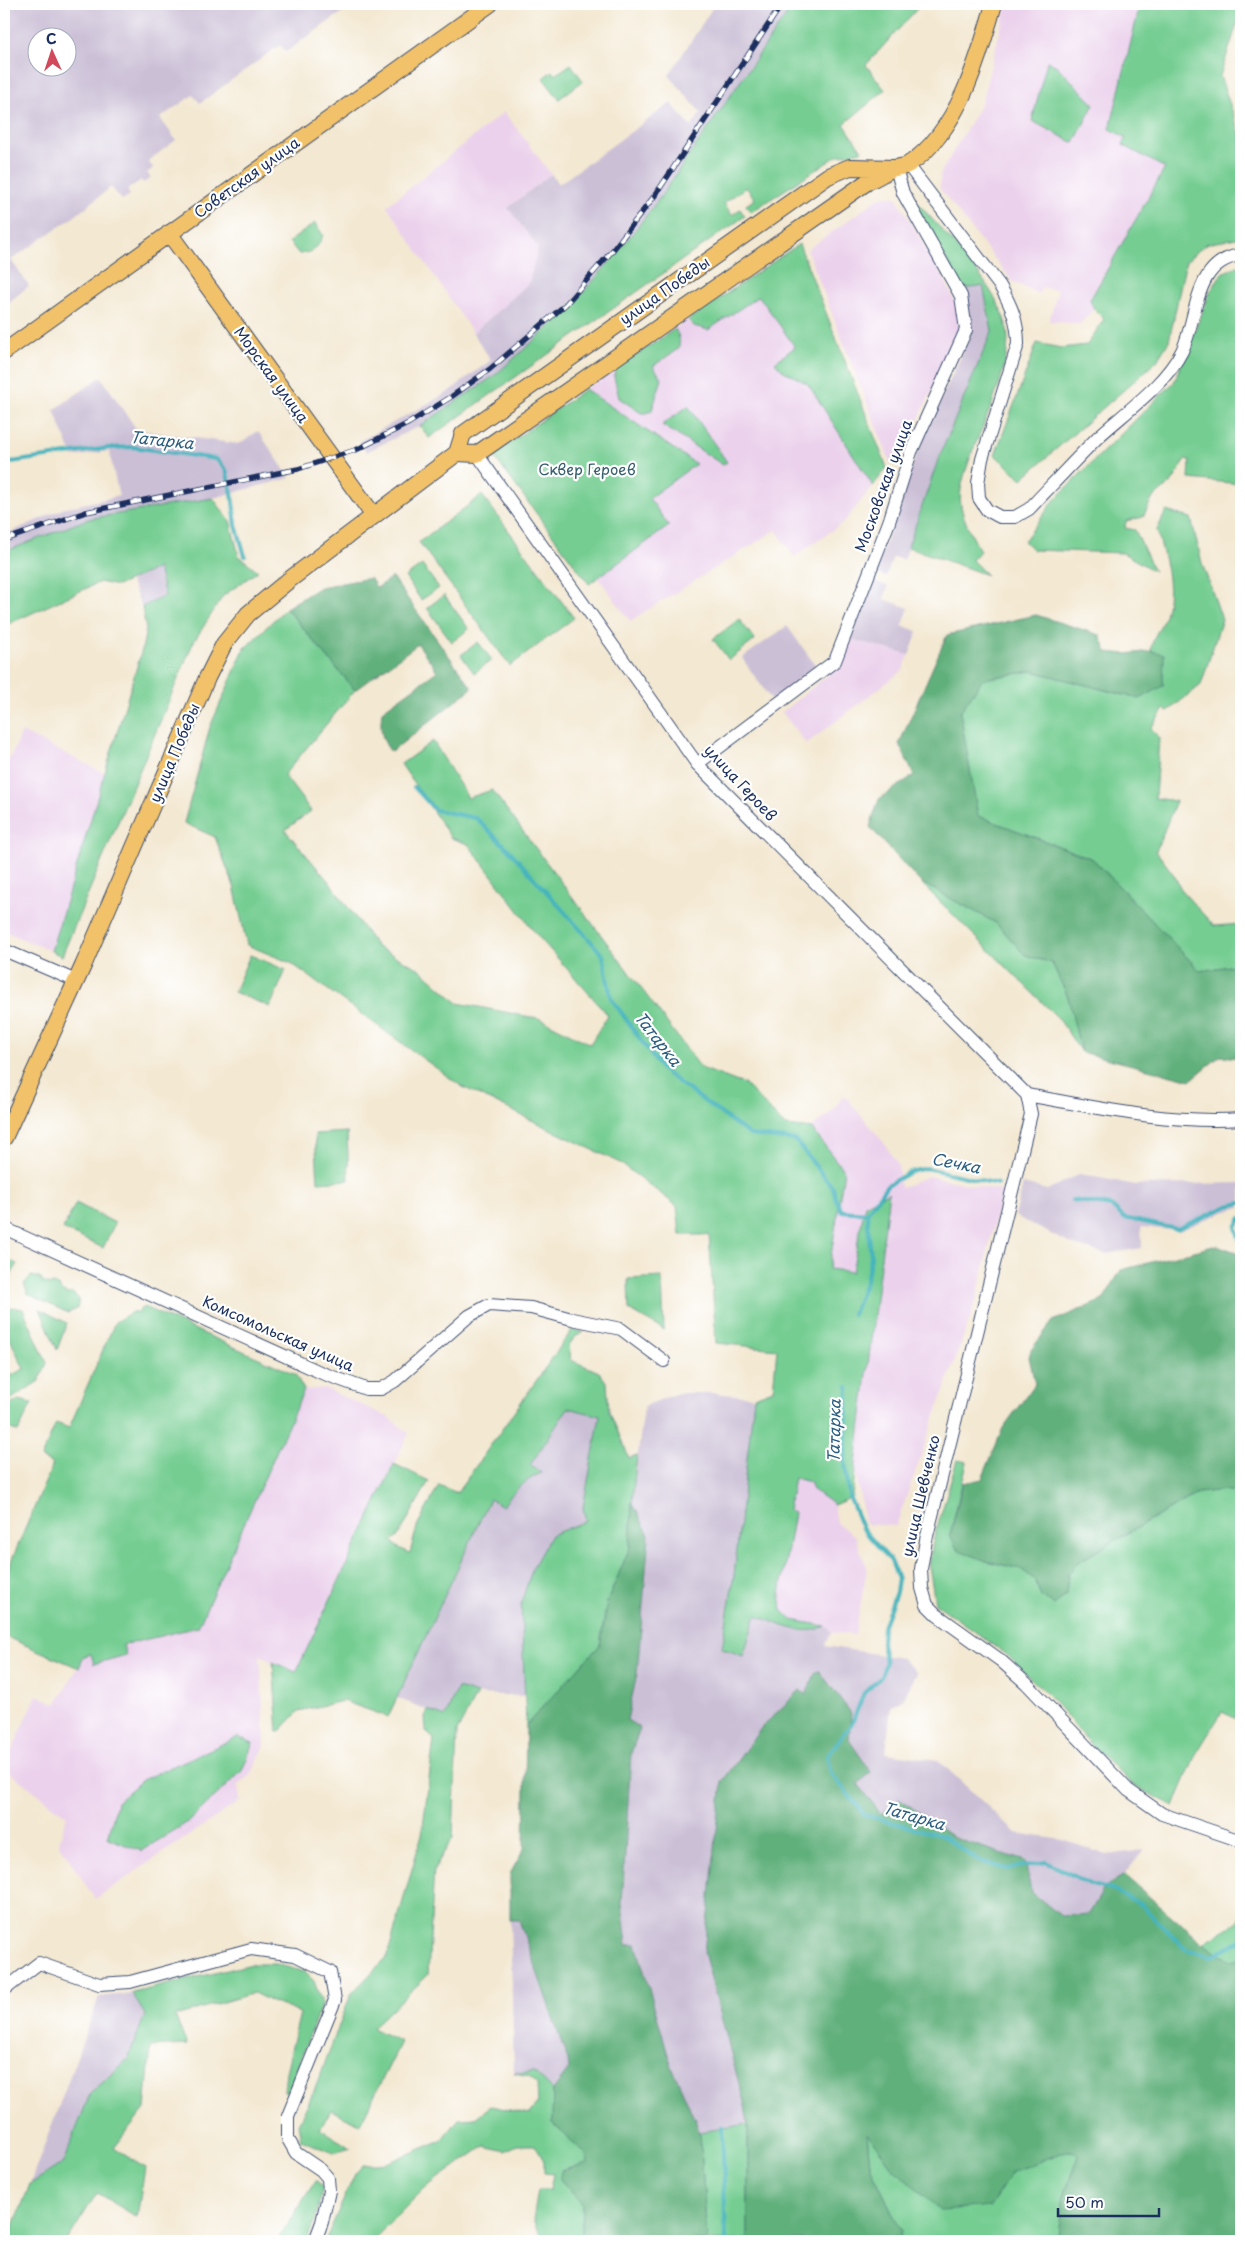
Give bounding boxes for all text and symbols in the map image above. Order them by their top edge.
north arrow [28,28,78,78]
text: С [45,28,57,49]
street label: Советская улица [188,130,304,223]
street label: улица Победы [614,250,714,330]
street label: Морская улица [229,321,315,428]
street label: Московская улица [848,416,917,555]
water label: Татарка [129,424,196,454]
park label: Сквер Героев [538,457,636,480]
street label: улица Победы [142,699,205,806]
street label: улица Героев [699,738,783,825]
water label: Татарка [630,1006,688,1072]
water label: Сечка [930,1146,983,1179]
street label: Комсомольская улица [199,1289,358,1377]
water label: Татарка [820,1398,846,1463]
street label: улица Шевченко [894,1432,945,1559]
water label: Татарка [881,1795,949,1836]
scale bar [1058,2185,1159,2217]
text: 50 m [1065,2190,1104,2213]

